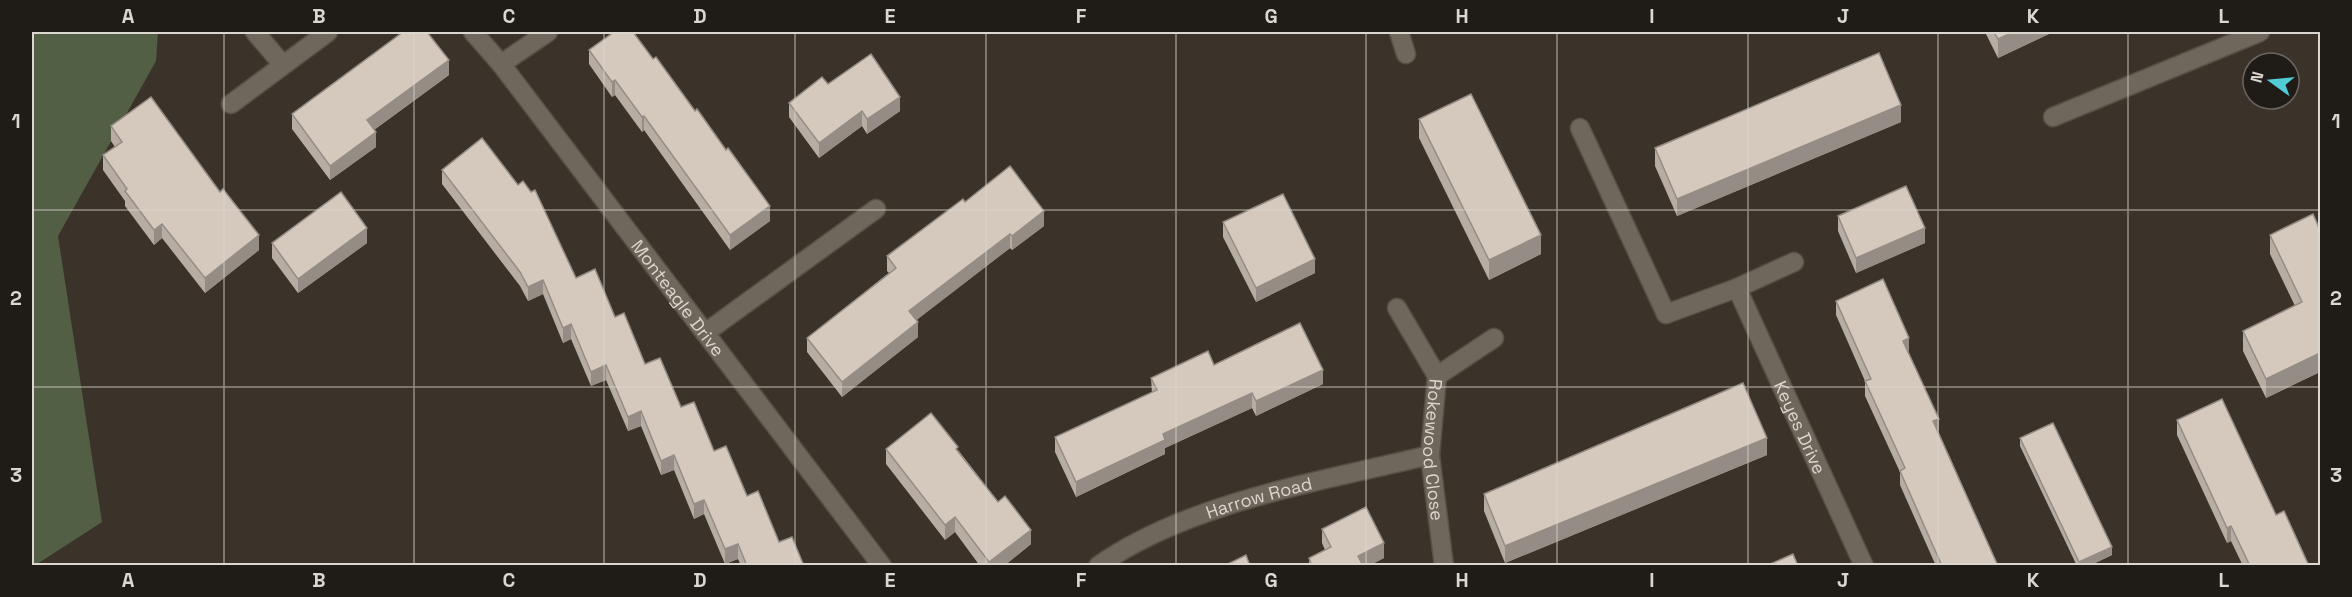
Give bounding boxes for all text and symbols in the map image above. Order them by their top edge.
text: A [122,3,135,29]
text: B [312,3,326,29]
text: C [503,3,516,29]
text: D [693,3,707,29]
text: E [884,3,896,29]
text: F [1076,3,1087,29]
text: G [1264,3,1278,29]
text: H [1455,3,1469,29]
text: I [1649,3,1655,29]
text: J [1837,3,1849,29]
text: K [2027,3,2040,29]
text: L [2219,3,2230,29]
north arrow [2241,51,2301,111]
text: N [2245,69,2269,85]
text: 1 [11,108,21,134]
text: 1 [2331,108,2341,134]
street label: Monteagle Drive [627,235,730,361]
text: 2 [10,285,22,311]
text: 2 [2330,285,2342,311]
street label: Keyes Drive [1769,377,1832,478]
street label: Rokewood Close [1418,378,1450,522]
text: 3 [10,462,22,488]
text: 3 [2330,462,2342,488]
street label: Harrow Road [1203,471,1314,523]
text: A [122,567,135,593]
text: B [312,567,326,593]
text: C [503,567,516,593]
text: D [693,567,707,593]
text: E [884,567,896,593]
text: F [1076,567,1087,593]
text: G [1264,567,1278,593]
text: H [1455,567,1469,593]
text: I [1649,567,1655,593]
text: J [1837,567,1849,593]
text: K [2027,567,2040,593]
text: L [2219,567,2230,593]

